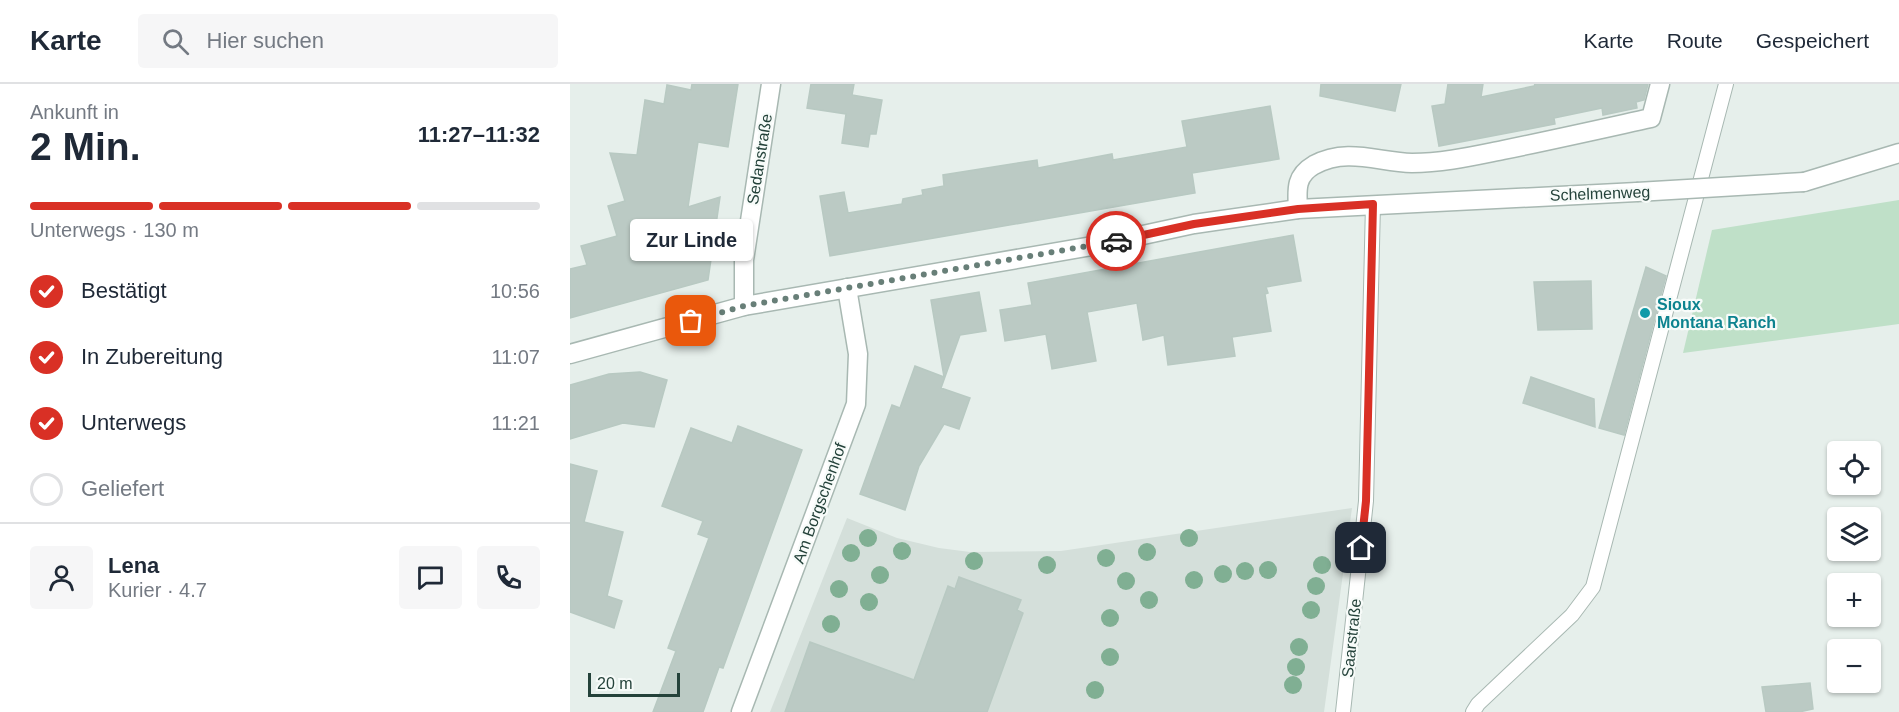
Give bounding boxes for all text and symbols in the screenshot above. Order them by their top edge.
search box [138,14,558,68]
text: Karte [30,25,102,56]
icon: search [159,25,192,58]
text: Hier suchen [207,28,324,53]
text: Karte [1584,29,1634,52]
text: Route [1667,29,1723,52]
text: Gespeichert [1756,29,1869,52]
text: Ankunft in [30,101,119,123]
street label: Sedanstraße [744,112,775,206]
text: 11:27–11:32 [418,122,540,147]
text: 2 Min. [30,125,141,168]
street label: Schelmenweg [1550,183,1651,204]
courier [1086,211,1146,271]
text: Unterwegs · 130 m [30,219,199,241]
callout: Zur Linde [630,219,752,261]
icon: car [1100,225,1133,258]
text: Zur Linde [646,229,737,251]
icon: check [30,275,63,308]
text: Bestätigt [81,278,167,303]
text: 10:56 [490,280,540,302]
pin [665,295,716,346]
place label: Sioux Montana Ranch [1657,296,1776,331]
icon: bag [674,304,707,337]
marker: Sioux Montana Ranch [1638,306,1652,320]
icon: check [30,341,63,374]
text: In Zubereitung [81,344,223,369]
text: 11:07 [491,346,540,368]
icon: check [30,407,63,440]
text: Unterwegs [81,410,186,435]
text: 11:21 [491,412,540,434]
street label: Am Borgschenhof [790,440,849,566]
map controls [1827,441,1881,693]
button: locate [1827,441,1881,495]
text: Geliefert [81,476,164,501]
button: layers [1827,507,1881,561]
pin [1335,522,1386,573]
icon: home [1344,531,1377,564]
button: person [30,546,93,609]
button: chat [399,546,462,609]
button: phone [477,546,540,609]
text: Lena [108,553,159,578]
button: + [1827,573,1881,627]
text: Kurier · 4.7 [108,579,207,601]
street label: Saarstraße [1339,598,1364,678]
button: − [1827,639,1881,693]
scale bar [588,670,680,698]
text: 20 m [597,675,633,692]

